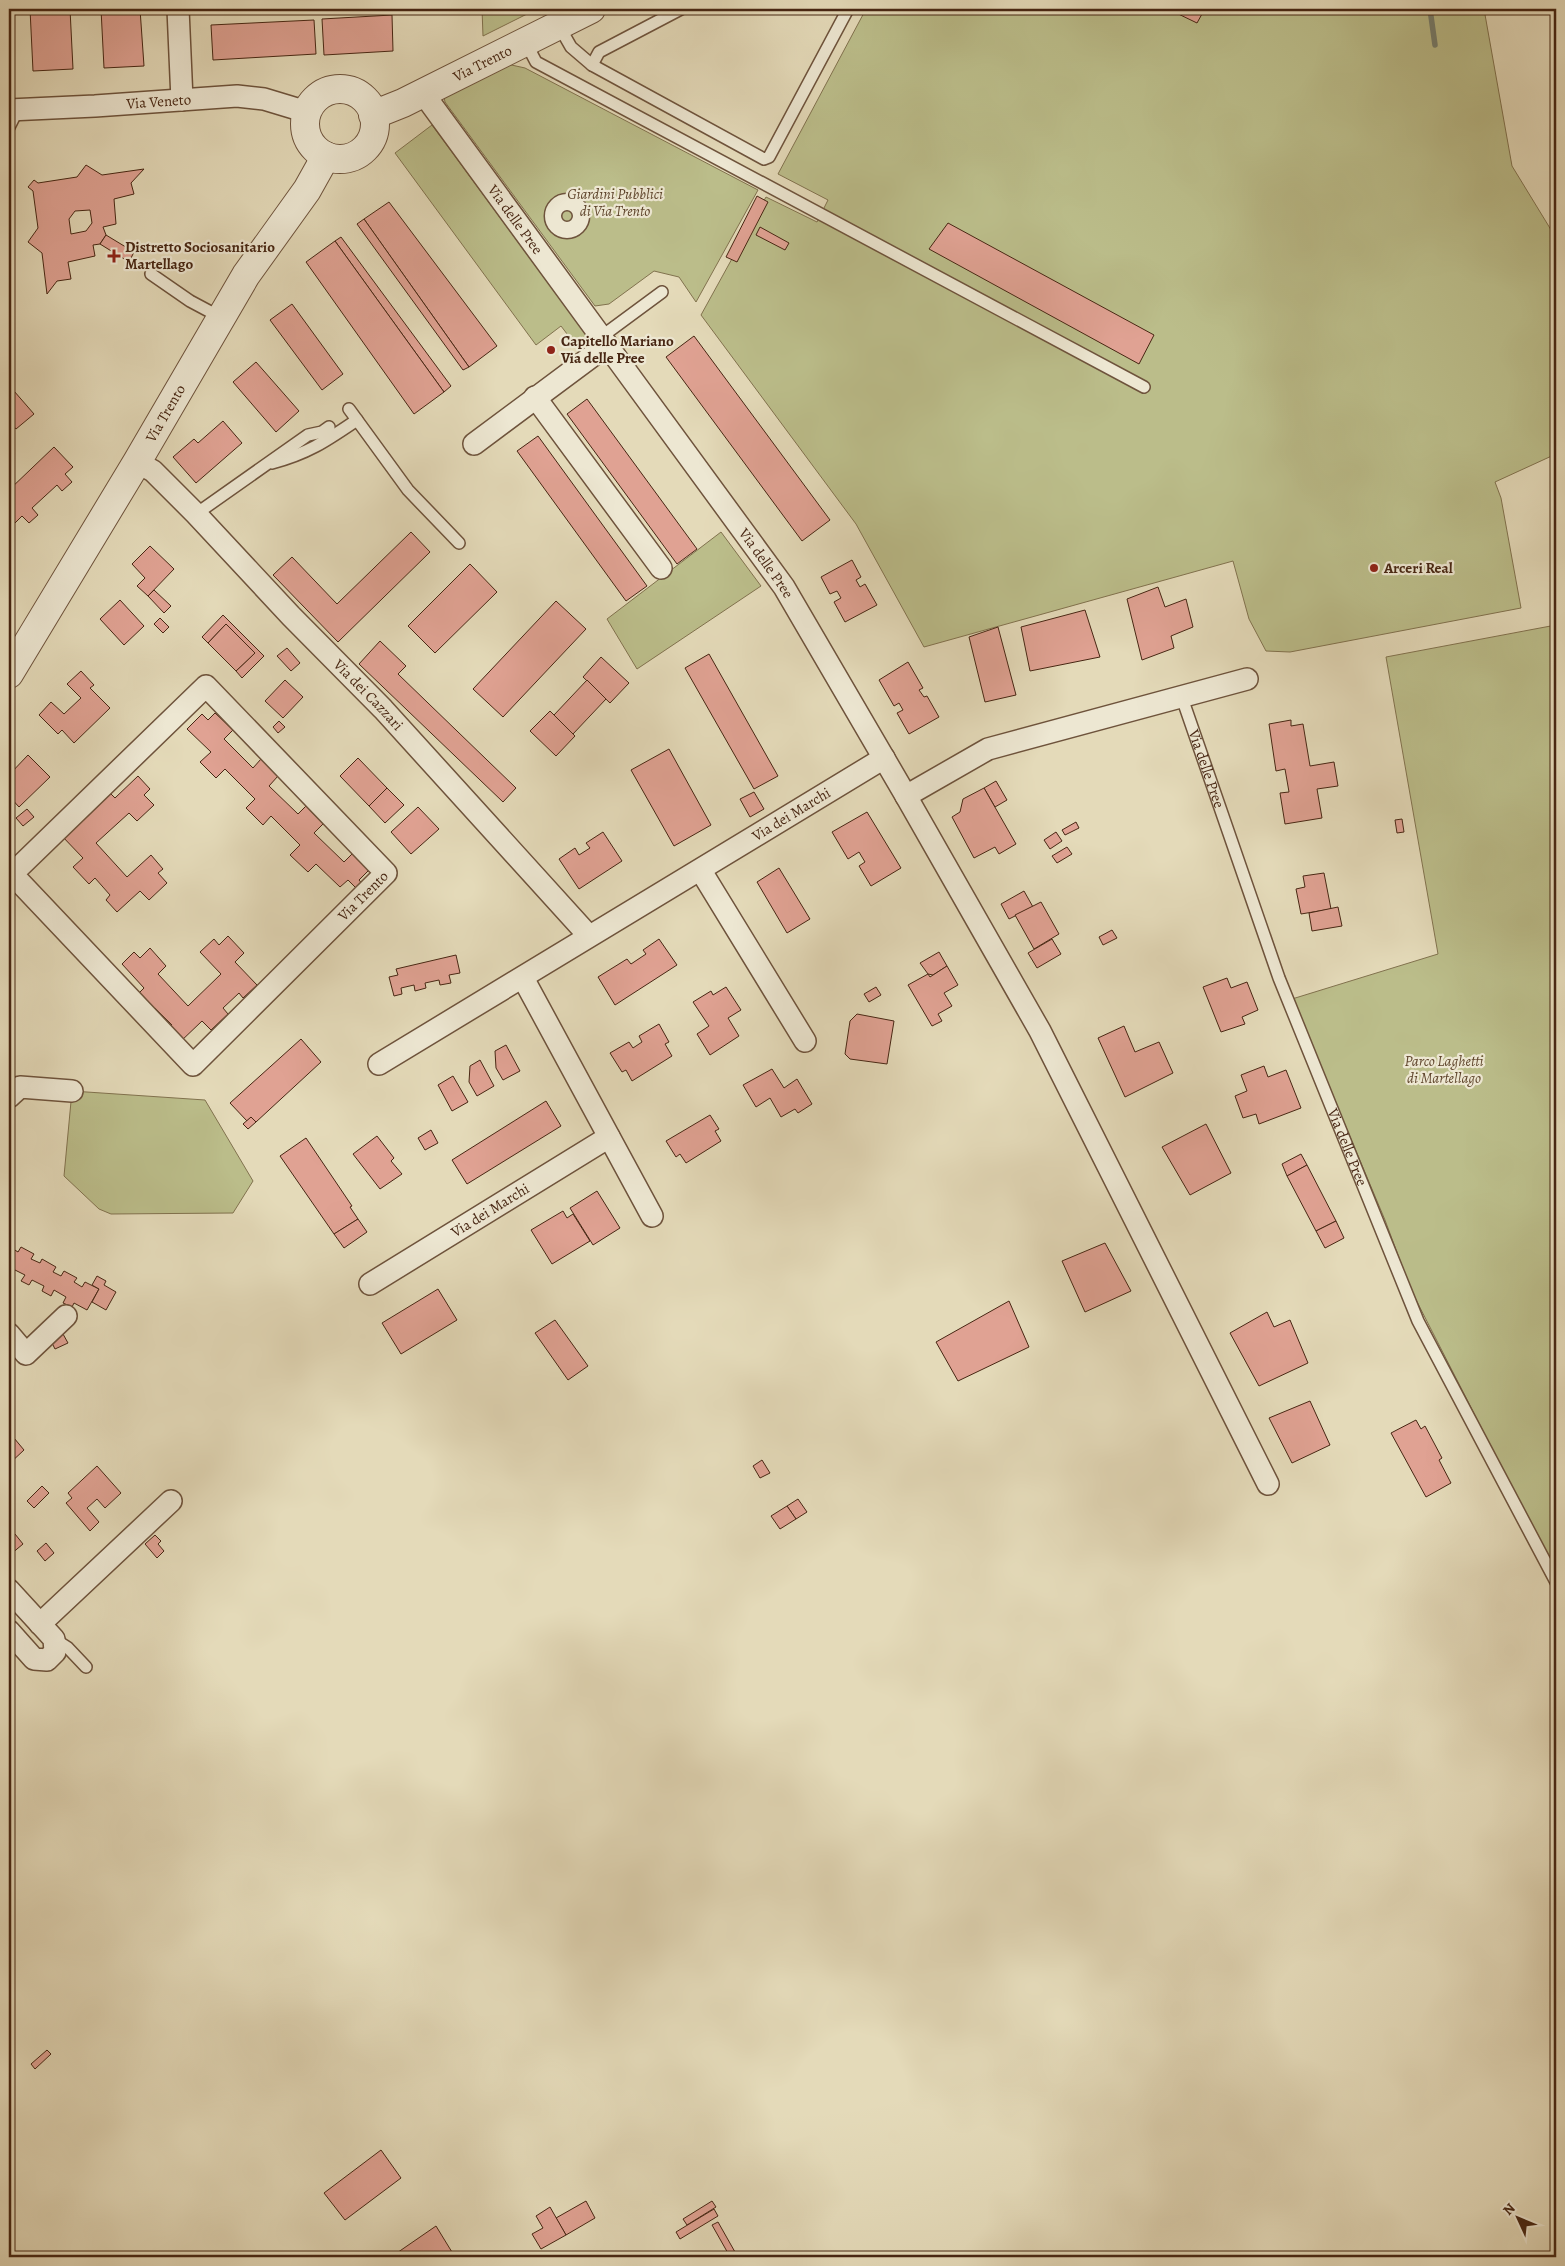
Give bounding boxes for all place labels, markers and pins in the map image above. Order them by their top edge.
place label: Distretto Sociosanitario Martellago [125,237,275,274]
marker: Distretto Sociosanitario Martellago [107,249,121,263]
place label: Capitello Mariano Via delle Pree [560,331,674,368]
marker: Capitello Mariano Via delle Pree [545,344,557,356]
place label: Arceri Real [1383,558,1453,578]
marker: Arceri Real [1368,562,1380,574]

